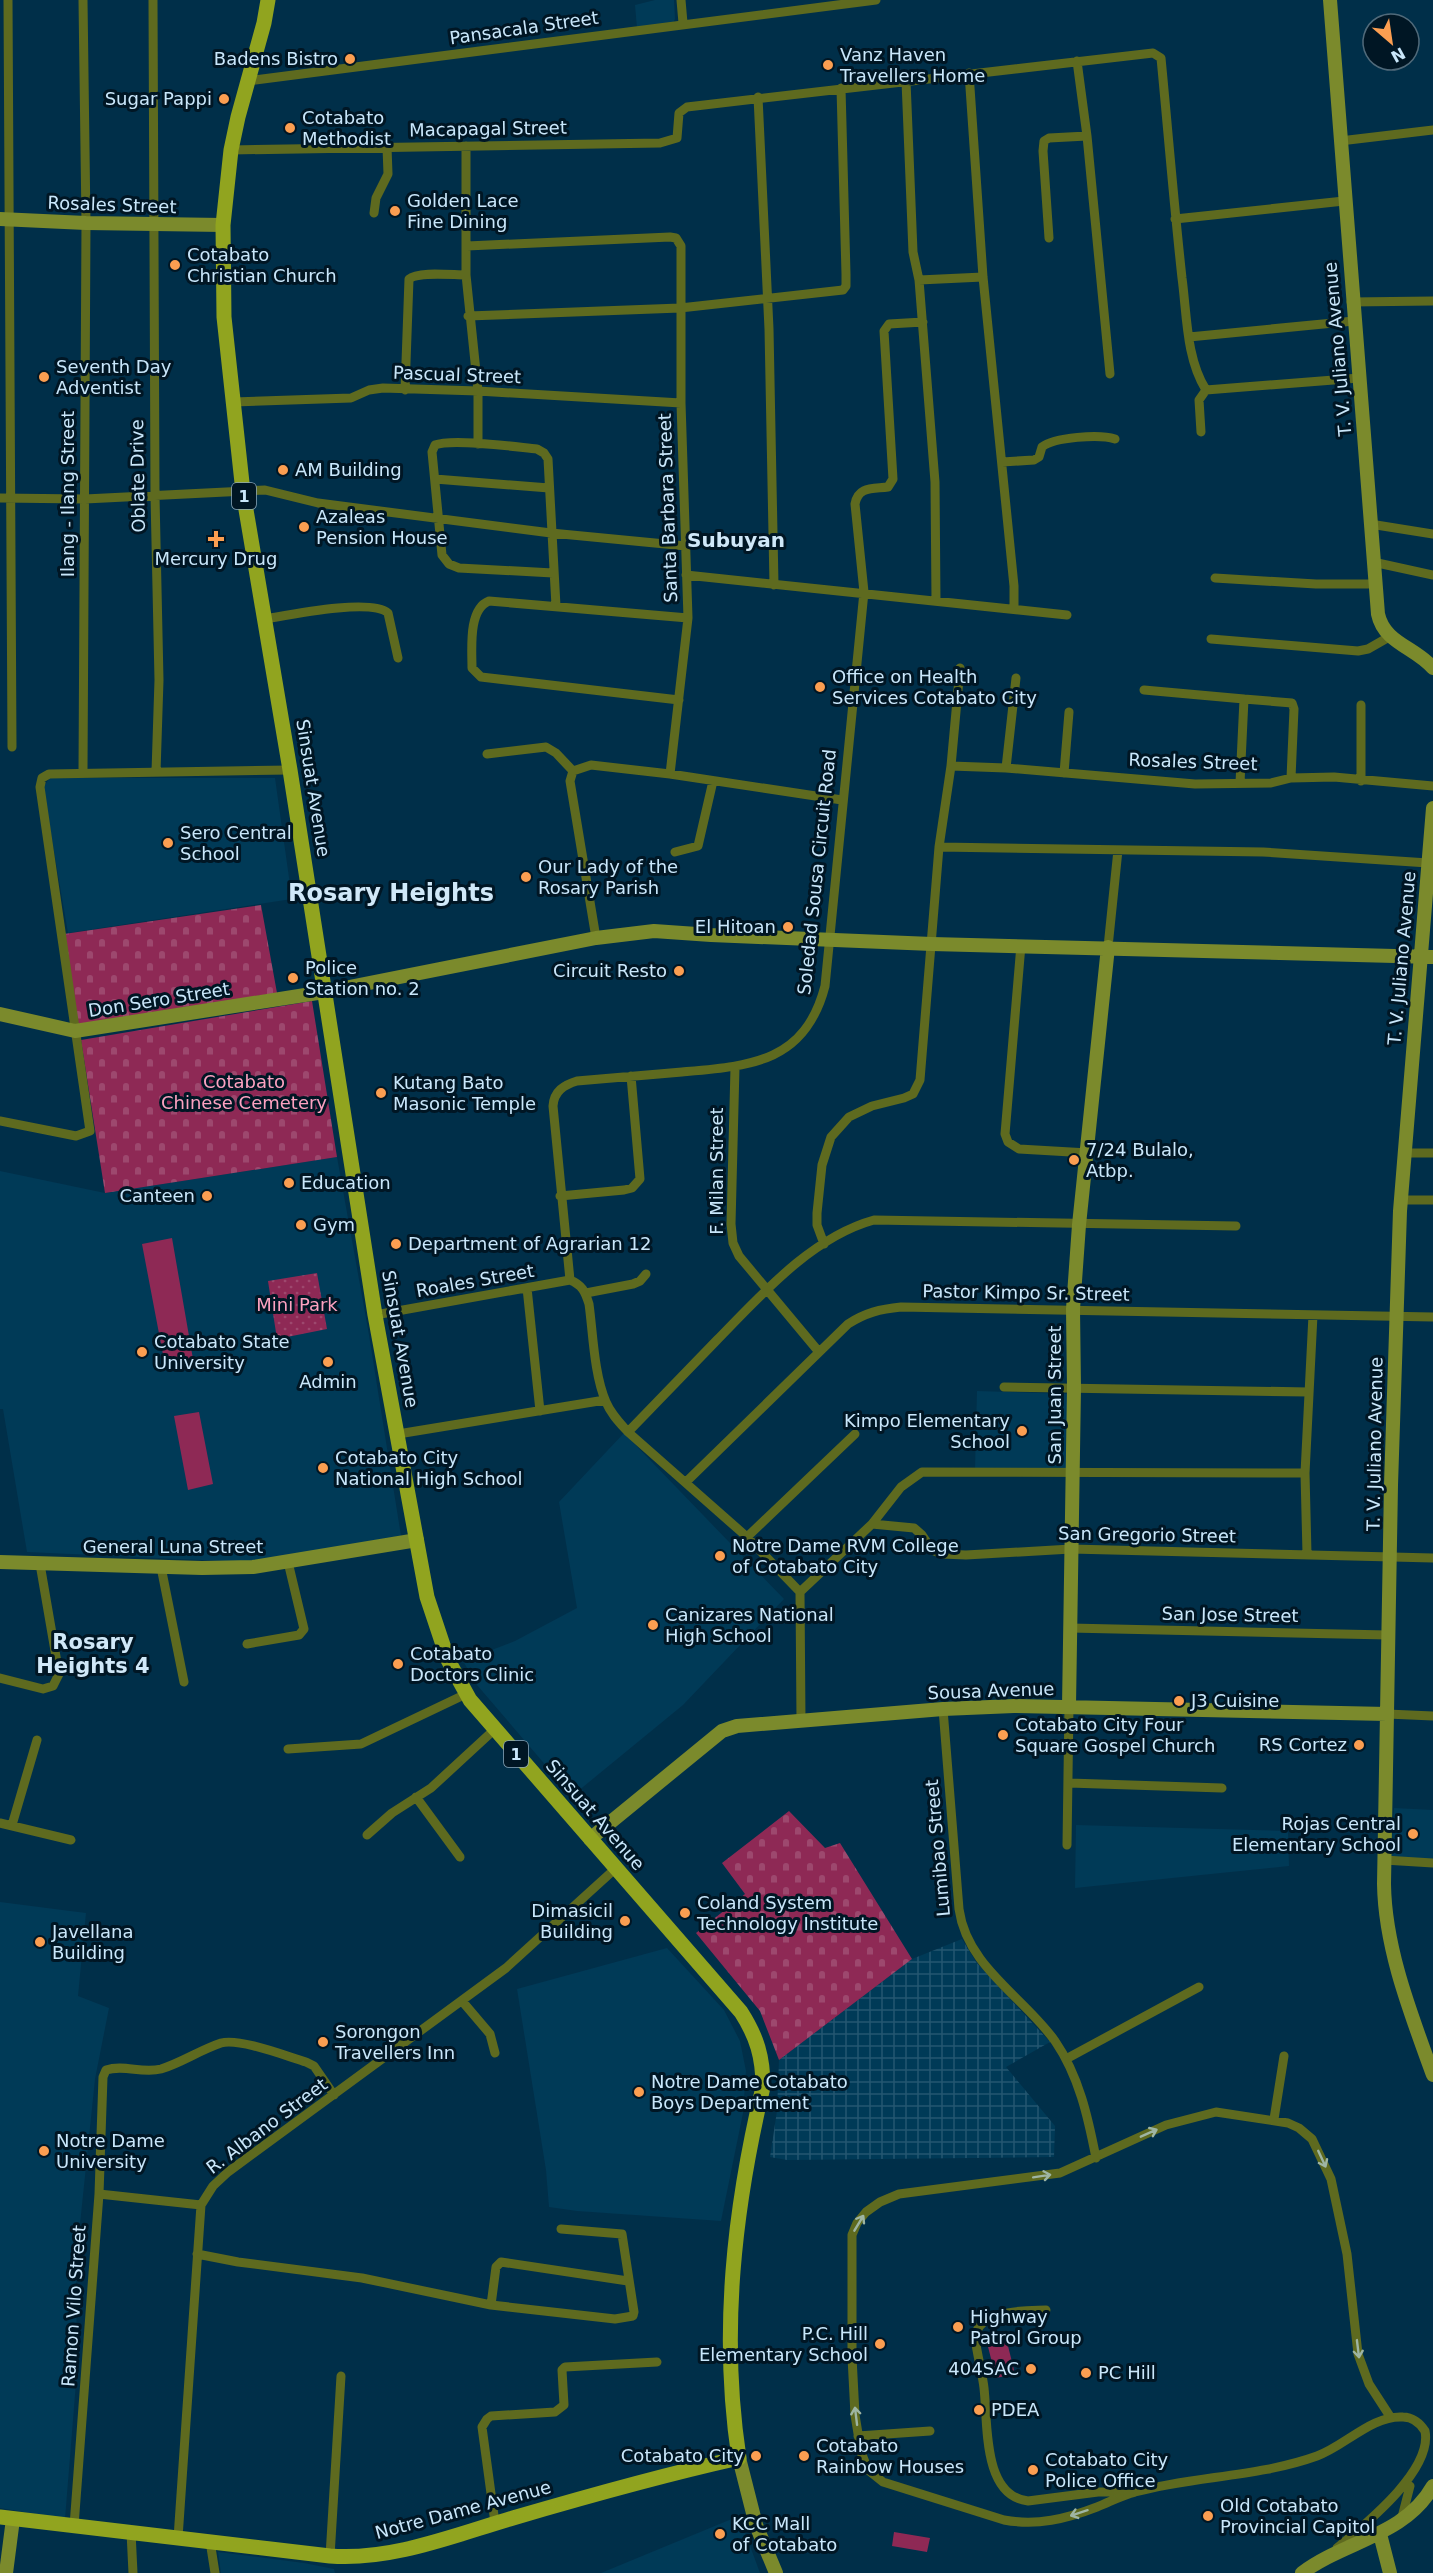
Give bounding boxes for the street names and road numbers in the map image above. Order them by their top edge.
street label: Pansacala Street [448,7,600,48]
street label: Macapagal Street [409,117,567,140]
street label: Rosales Street [47,192,177,217]
street label: T. V. Juliano Avenue [1319,261,1356,438]
street label: Pascual Street [393,362,521,387]
street label: Ilang - Ilang Street [57,411,78,577]
street label: Santa Barbara Street [654,413,681,603]
street label: Oblate Drive [126,419,149,533]
road number: 1 [232,483,256,509]
street label: Sinsuat Avenue [292,717,335,858]
street label: Soledad Sousa Circuit Road [793,748,840,996]
street label: Rosales Street [1128,749,1258,774]
street label: T. V. Juliano Avenue [1383,870,1420,1047]
street label: Don Sero Street [87,978,231,1021]
street label: F. Milan Street [706,1107,727,1235]
street label: Roales Street [414,1260,536,1301]
street label: Sinsuat Avenue [378,1268,423,1409]
street label: Pastor Kimpo Sr. Street [922,1280,1130,1305]
street label: San Juan Street [1044,1325,1065,1465]
street label: T. V. Juliano Avenue [1362,1357,1387,1532]
street label: San Gregorio Street [1058,1522,1236,1547]
street label: General Luna Street [83,1536,263,1557]
street label: San Jose Street [1161,1603,1299,1626]
street label: Sousa Avenue [927,1678,1055,1703]
road number: 1 [504,1741,528,1767]
street label: Sinsuat Avenue [542,1755,649,1874]
street label: Lumibao Street [921,1779,954,1917]
street label: R. Albano Street [202,2073,331,2178]
street label: Ramon Vilo Street [57,2224,90,2388]
street label: Notre Dame Avenue [373,2476,553,2543]

